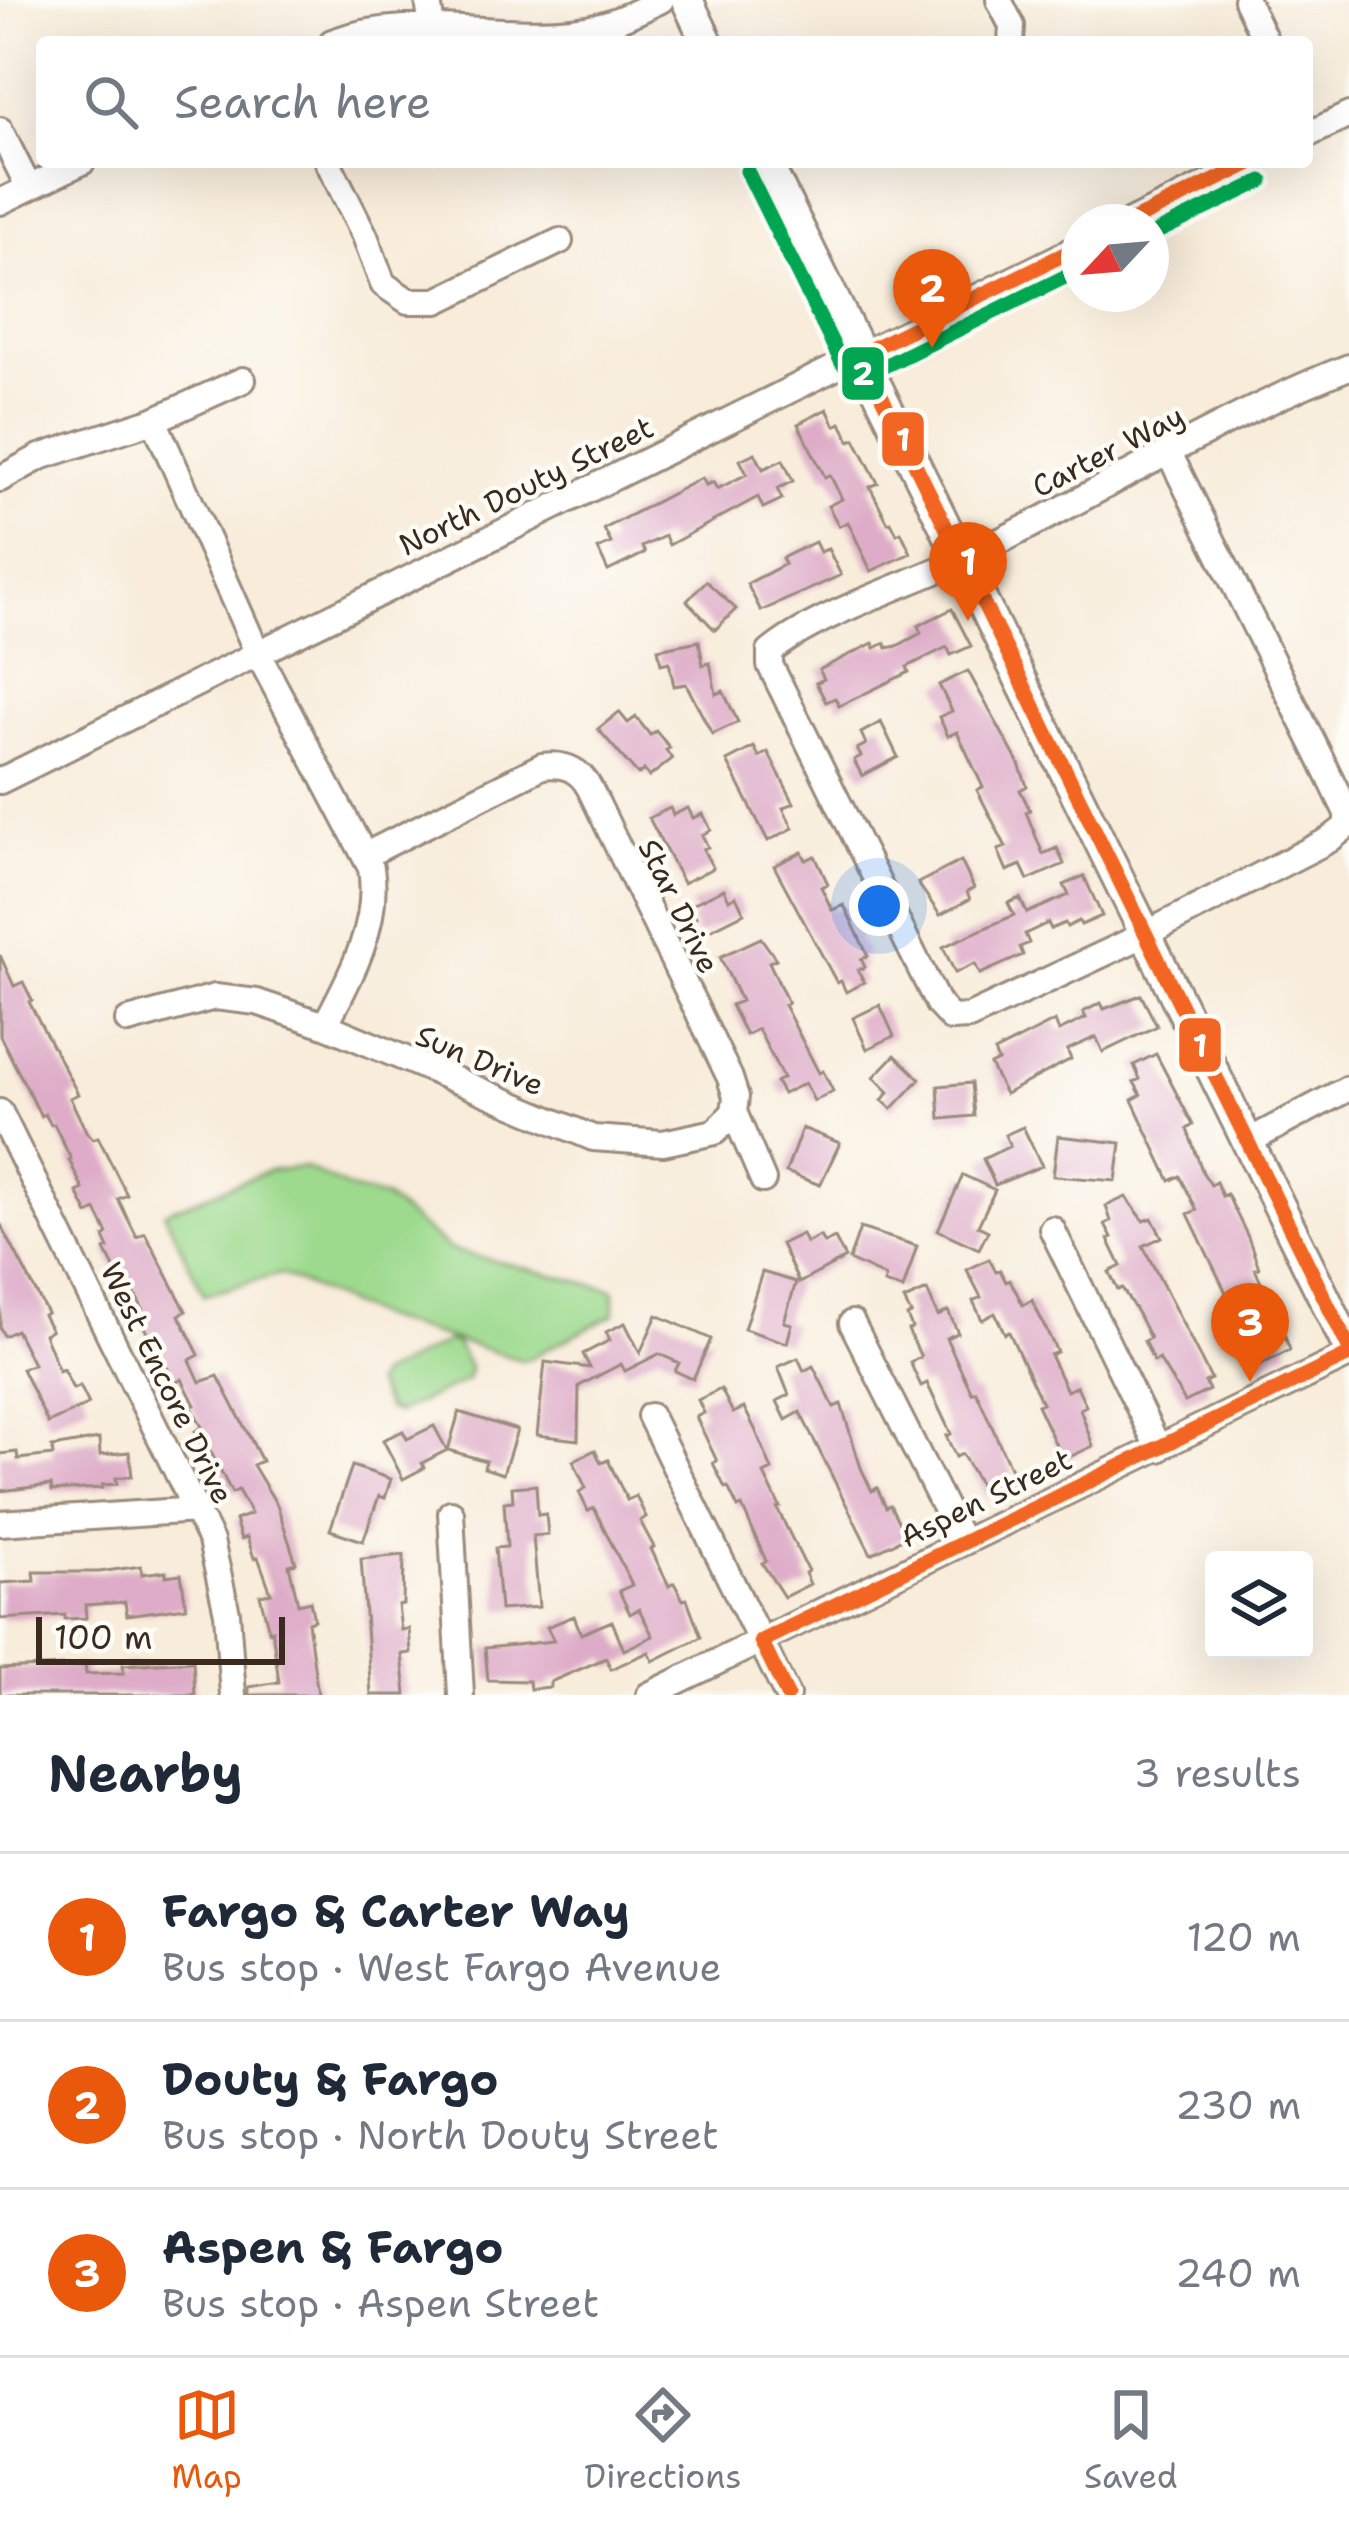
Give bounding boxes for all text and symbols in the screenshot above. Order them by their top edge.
search box [36,36,1313,168]
icon: search [78,69,144,135]
text: Search here [174,72,431,132]
north arrow [1061,204,1169,312]
pin: 2 [893,249,971,348]
line badge: 2 [840,345,886,402]
text: 2 [851,351,875,396]
street label: Carter Way [1025,395,1191,507]
street label: North Douty Street [392,407,660,565]
line badge: 1 [880,410,926,468]
text: 1 [895,417,911,462]
pin: 1 [929,522,1007,621]
street label: Star Drive [629,832,729,980]
your location [849,876,909,936]
street label: Sun Drive [410,1015,550,1105]
line badge: 1 [1177,1016,1223,1074]
text: 1 [1192,1023,1208,1068]
street label: West Encore Drive [91,1255,243,1511]
pin: 3 [1211,1283,1289,1382]
street label: Aspen Street [893,1439,1079,1557]
map controls [1205,1551,1313,1659]
button: layers [1205,1551,1313,1659]
scale bar [36,1611,285,1664]
text: 100 m [54,1615,153,1660]
text: Nearby [48,1739,243,1807]
text: 3 results [1134,1747,1301,1799]
text: Fargo & Carter Way [162,1881,630,1941]
text: 1 [78,1911,96,1963]
text: 120 m [1186,1911,1301,1963]
text: Bus stop · West Fargo Avenue [162,1941,722,1993]
text: Douty & Fargo [162,2049,498,2109]
text: 2 [73,2079,101,2131]
text: 230 m [1175,2079,1301,2131]
text: Bus stop · North Douty Street [162,2109,719,2161]
text: Aspen & Fargo [162,2217,504,2277]
text: 3 [73,2247,101,2299]
text: 240 m [1175,2247,1301,2299]
text: Bus stop · Aspen Street [162,2277,599,2329]
tab: Map [171,2382,242,2499]
tab: Directions [584,2382,742,2499]
tab: Saved [1084,2382,1178,2499]

